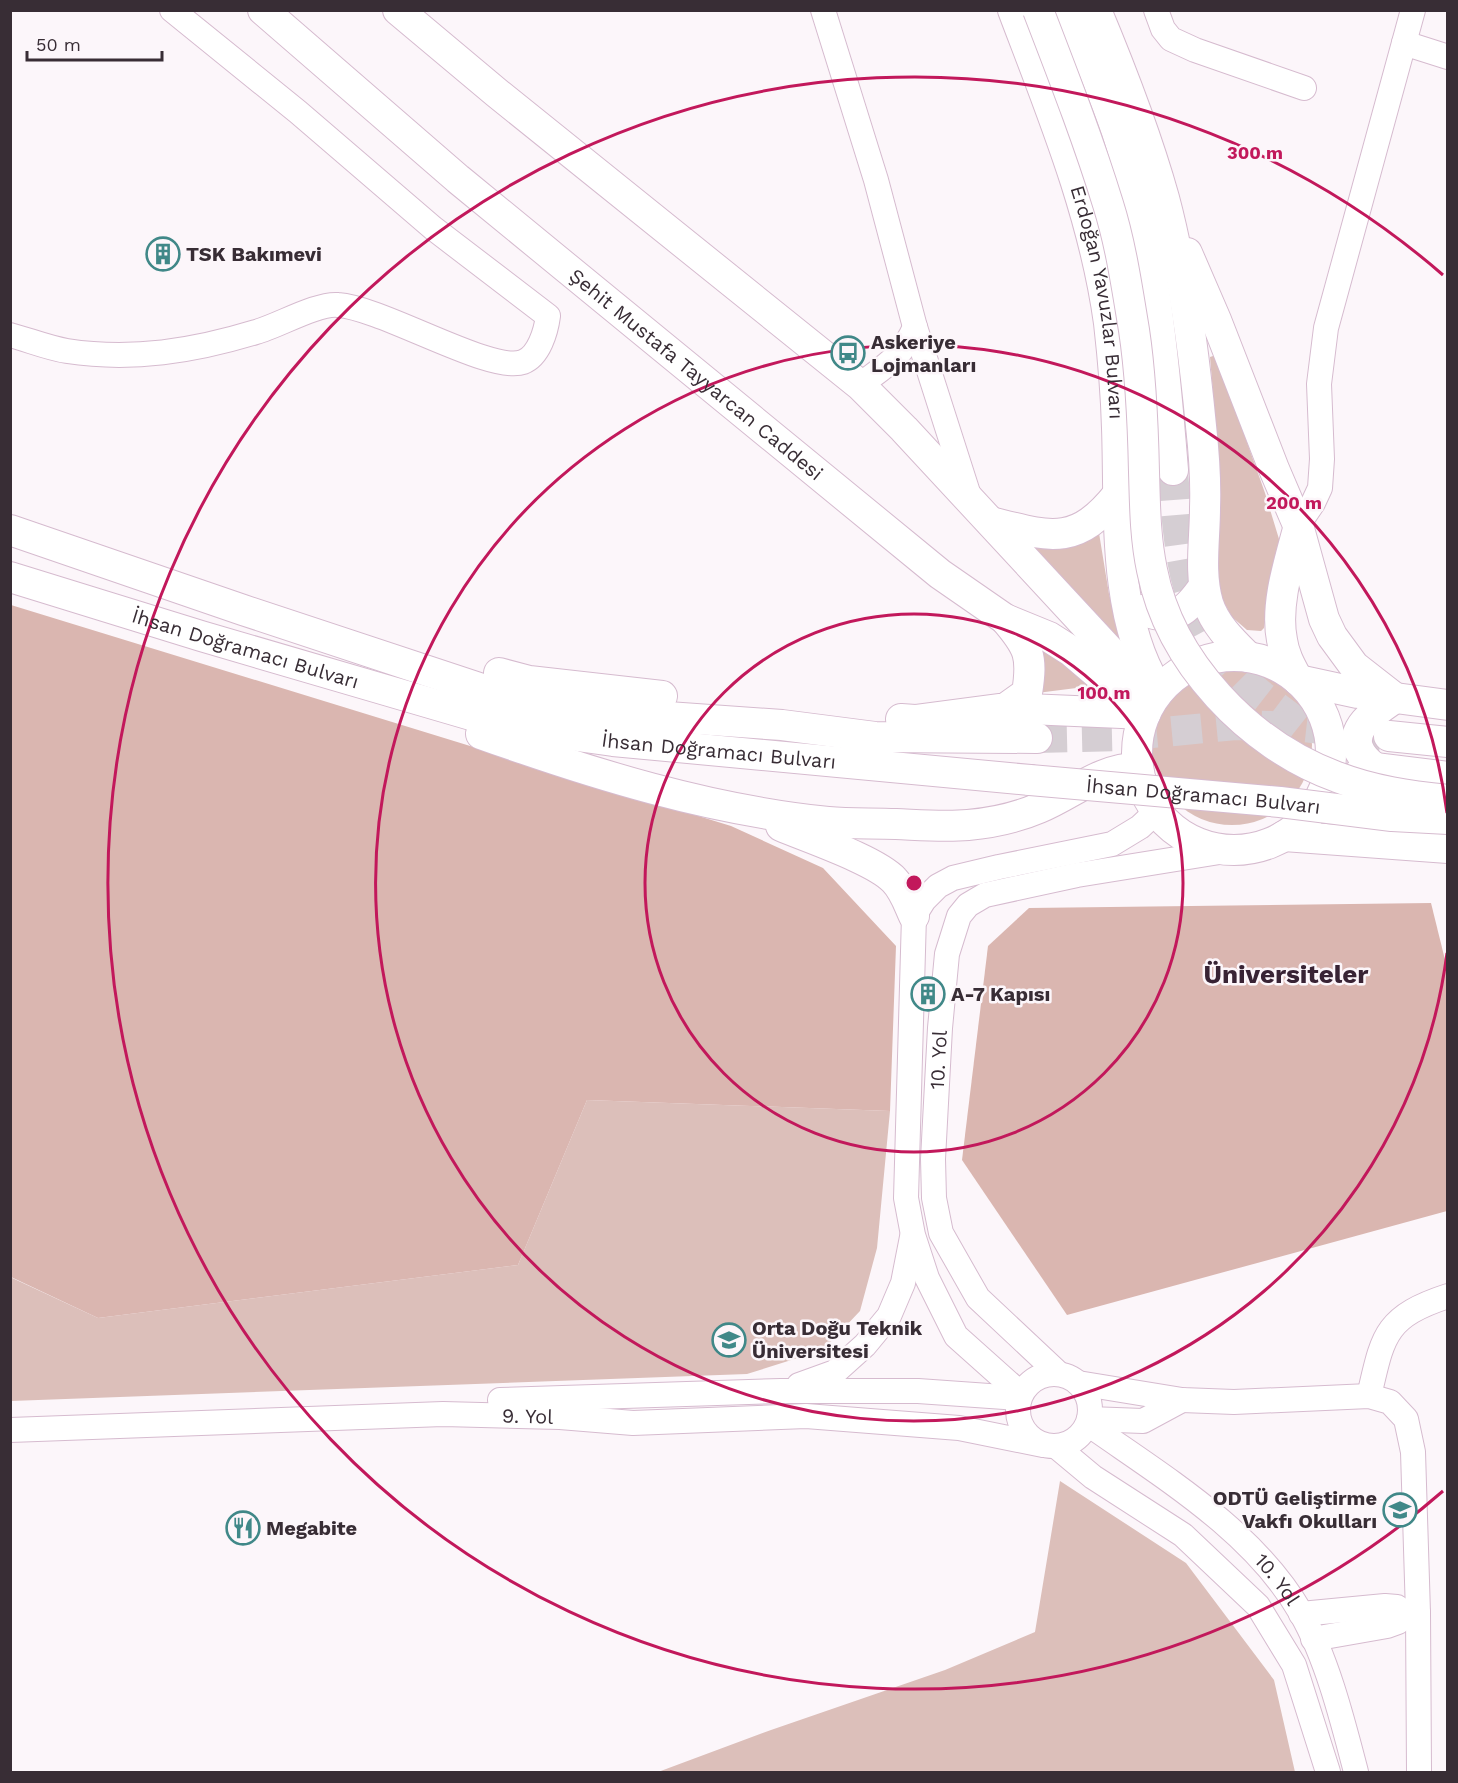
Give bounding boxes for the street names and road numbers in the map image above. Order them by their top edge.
street label: Erdoğan Yavuzlar Bulvarı [1066,182,1129,420]
street label: Şehit Mustafa Tayyarcan Caddesi [564,263,828,485]
street label: İhsan Doğramacı Bulvarı [129,603,362,694]
street label: İhsan Doğramacı Bulvarı [600,728,837,774]
street label: İhsan Doğramacı Bulvarı [1085,773,1322,819]
street label: 10. Yol [925,1030,952,1090]
street label: 9. Yol [502,1404,554,1429]
street label: 10. Yol [1250,1548,1305,1610]

